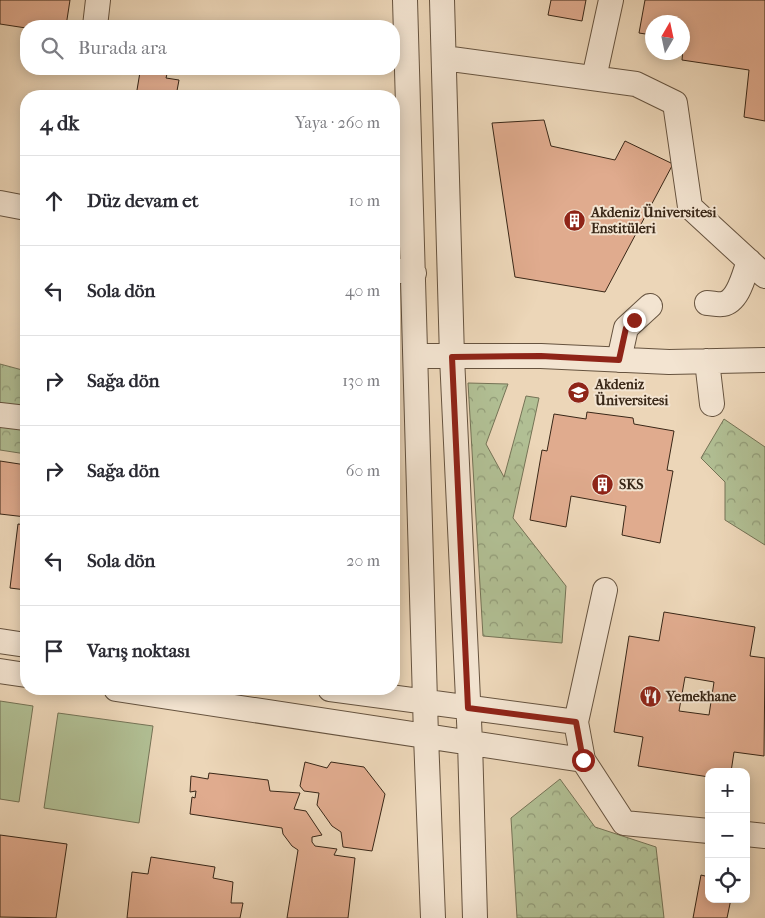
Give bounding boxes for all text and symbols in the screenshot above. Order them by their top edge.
north arrow [645,15,690,60]
search box [20,20,400,75]
icon: search [38,34,66,62]
text: Burada ara [78,37,167,59]
text: 4 dk [40,111,79,135]
text: Yaya · 260 m [295,113,380,132]
icon: ahead [40,187,68,215]
text: Düz devam et [87,190,198,212]
text: 10 m [349,191,380,210]
place label: Akdeniz Üniversitesi Enstitüleri [590,203,717,237]
building icon: Akdeniz Üniversitesi Enstitüleri [563,208,587,232]
icon: left [40,277,68,305]
text: Sola dön [87,280,155,302]
text: 40 m [345,281,380,300]
route end [623,309,646,332]
icon: right [40,367,68,395]
text: Sağa dön [87,370,160,392]
text: 130 m [342,371,380,390]
place label: Akdeniz Üniversitesi [594,376,669,409]
school or university icon: Akdeniz Üniversitesi [567,380,591,404]
icon: right [40,457,68,485]
text: Sağa dön [87,460,160,482]
text: 60 m [346,461,380,480]
building icon: SKS [591,472,615,496]
place label: SKS [619,476,644,493]
icon: left [40,547,68,575]
text: Sola dön [87,550,155,572]
text: 20 m [346,551,380,570]
icon: arrive [40,637,68,665]
text: Varış noktası [87,640,190,662]
restaurant icon: Yemekhane [638,684,662,708]
place label: Yemekhane [665,688,736,705]
route start [572,749,595,772]
map controls [705,768,750,903]
button: + [705,768,750,813]
button: − [705,813,750,858]
button: locate [705,858,750,903]

